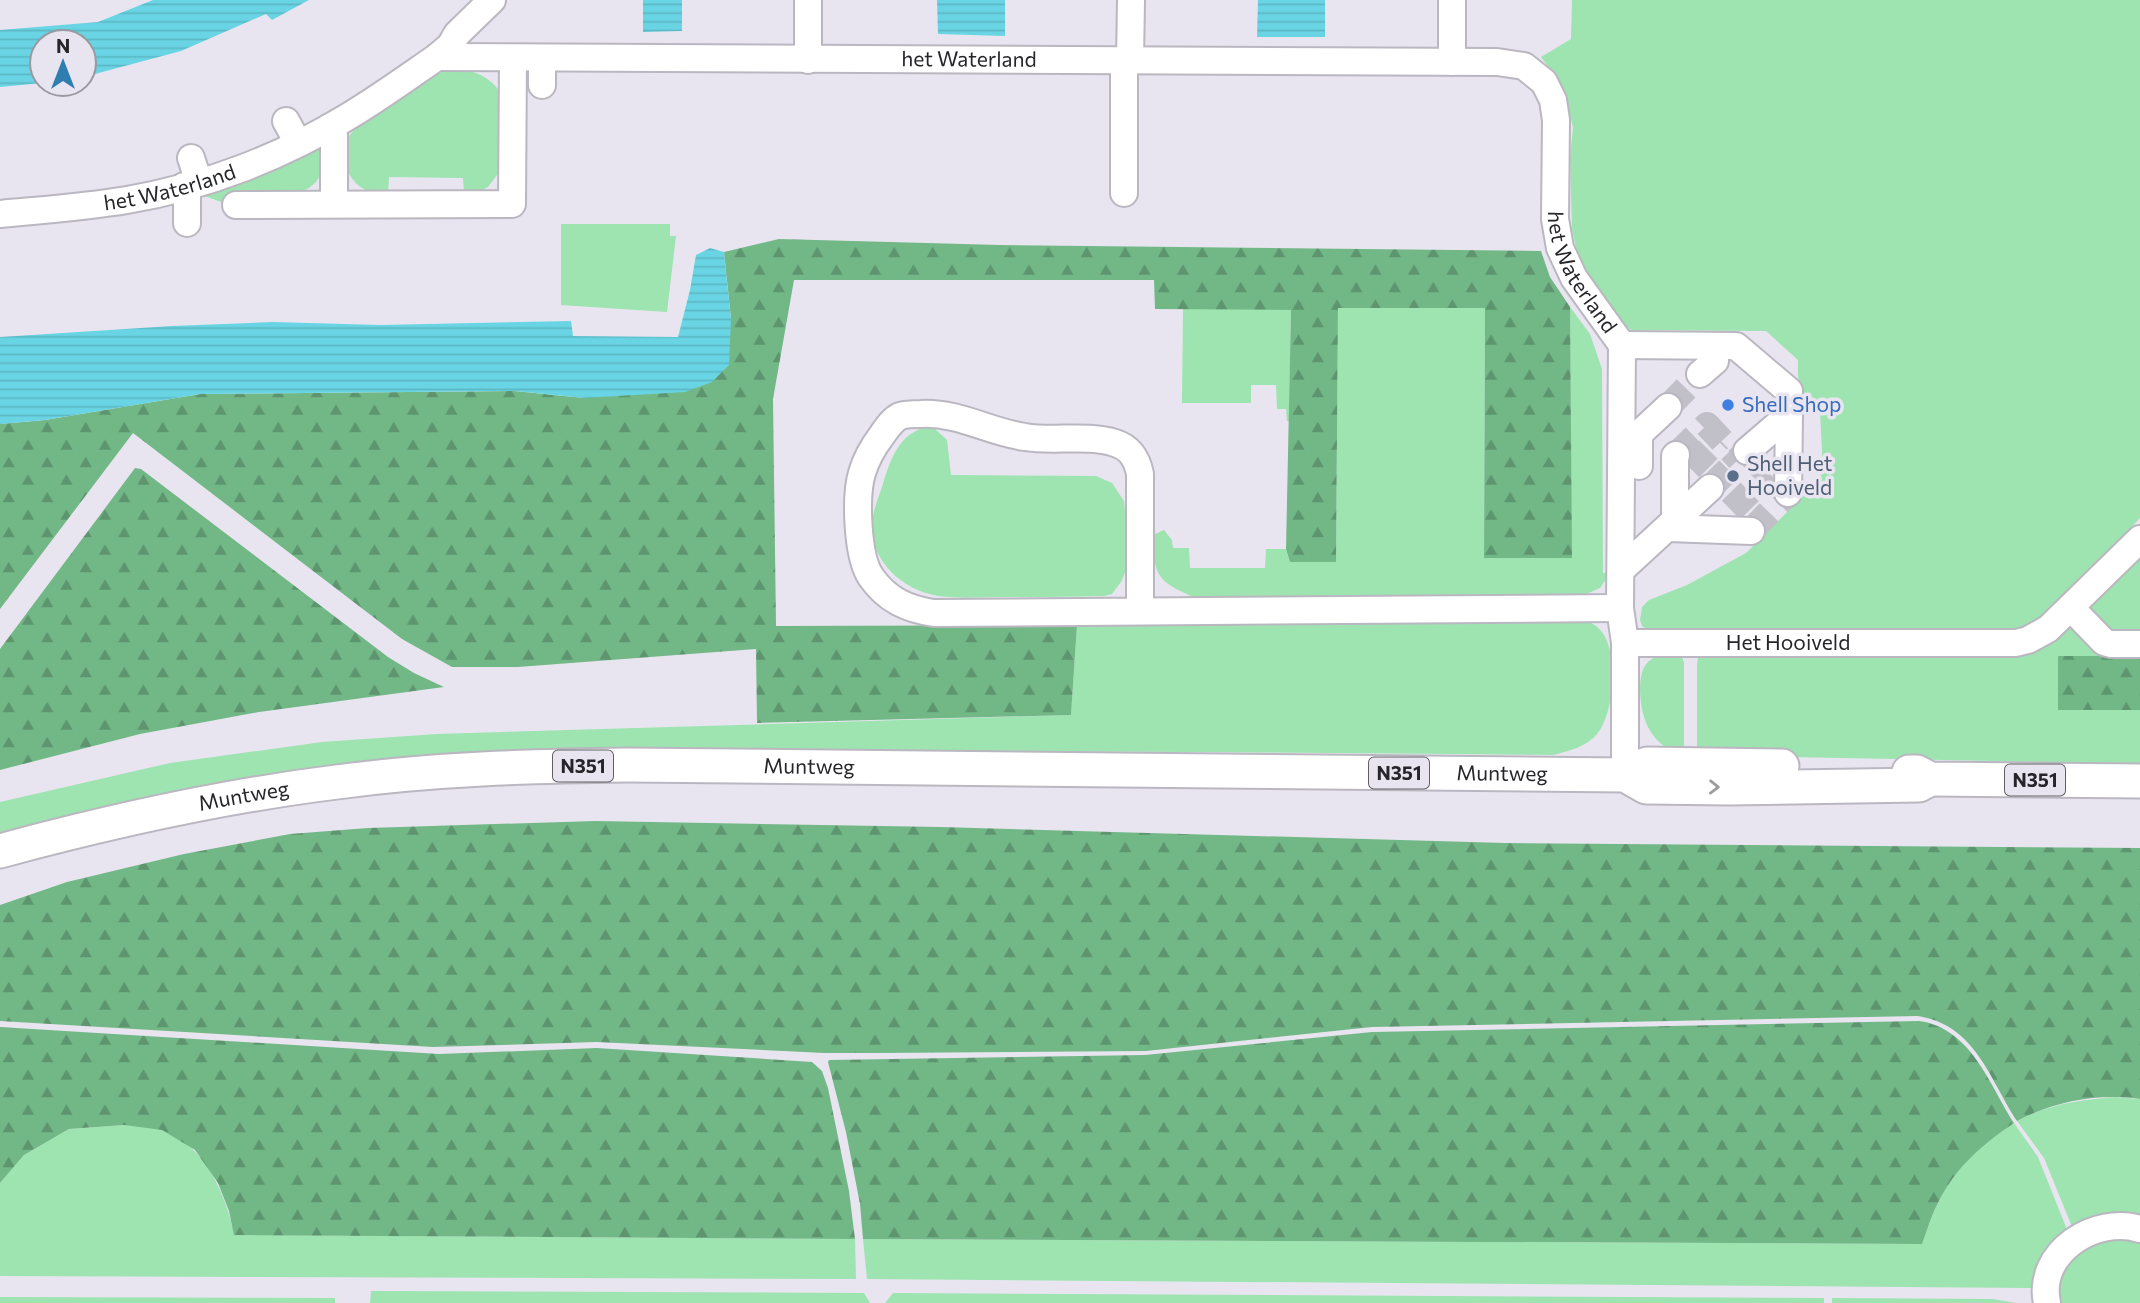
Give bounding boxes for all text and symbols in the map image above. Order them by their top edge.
north arrow [28,28,98,98]
text: N [56,34,70,57]
street label: het Waterland [901,45,1037,71]
street label: het Waterland [102,158,239,214]
street label: het Waterland [1544,211,1623,337]
place label: Shell Shop [1742,391,1841,416]
marker: Shell Shop [1720,397,1736,413]
place label: Shell Het Hooiveld [1747,450,1832,499]
marker: Shell Het Hooiveld [1725,468,1741,484]
street label: Het Hooiveld [1726,629,1850,654]
road number: N351 [553,750,613,782]
street label: Muntweg [763,752,855,778]
road number: N351 [1369,758,1429,788]
street label: Muntweg [1456,759,1548,785]
road number: N351 [2005,764,2065,796]
street label: Muntweg [196,775,291,815]
one-way arrow [1709,780,1720,795]

